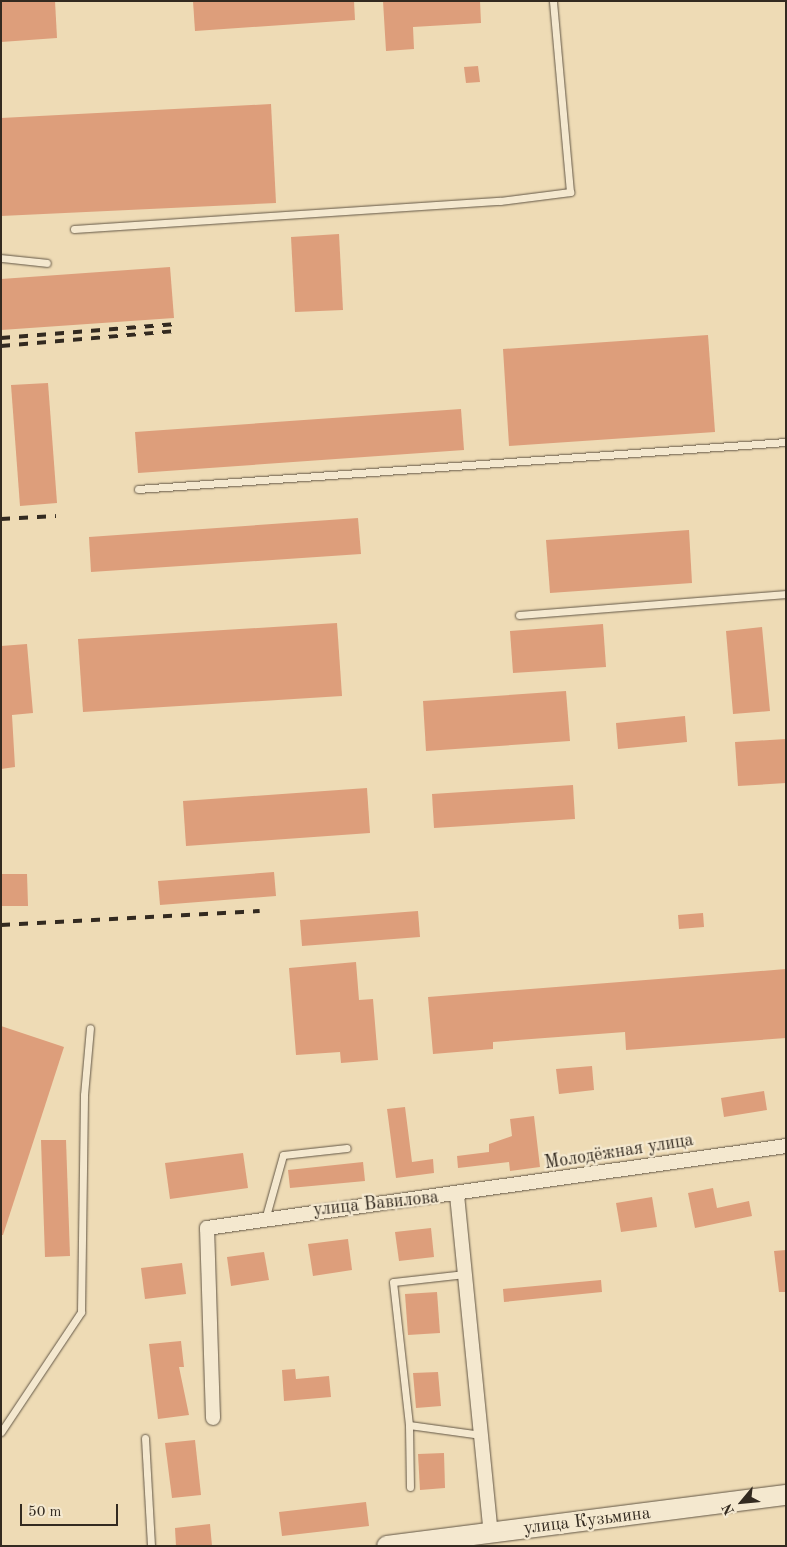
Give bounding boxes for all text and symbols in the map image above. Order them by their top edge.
street label: Молодёжная улица [543,1130,695,1174]
street label: улица Вавилова [312,1187,440,1221]
north arrow [717,1477,767,1527]
scale bar [22,1494,120,1526]
text: N [720,1501,737,1517]
street label: улица Кузьмина [522,1502,652,1540]
text: 50 m [28,1505,62,1520]

